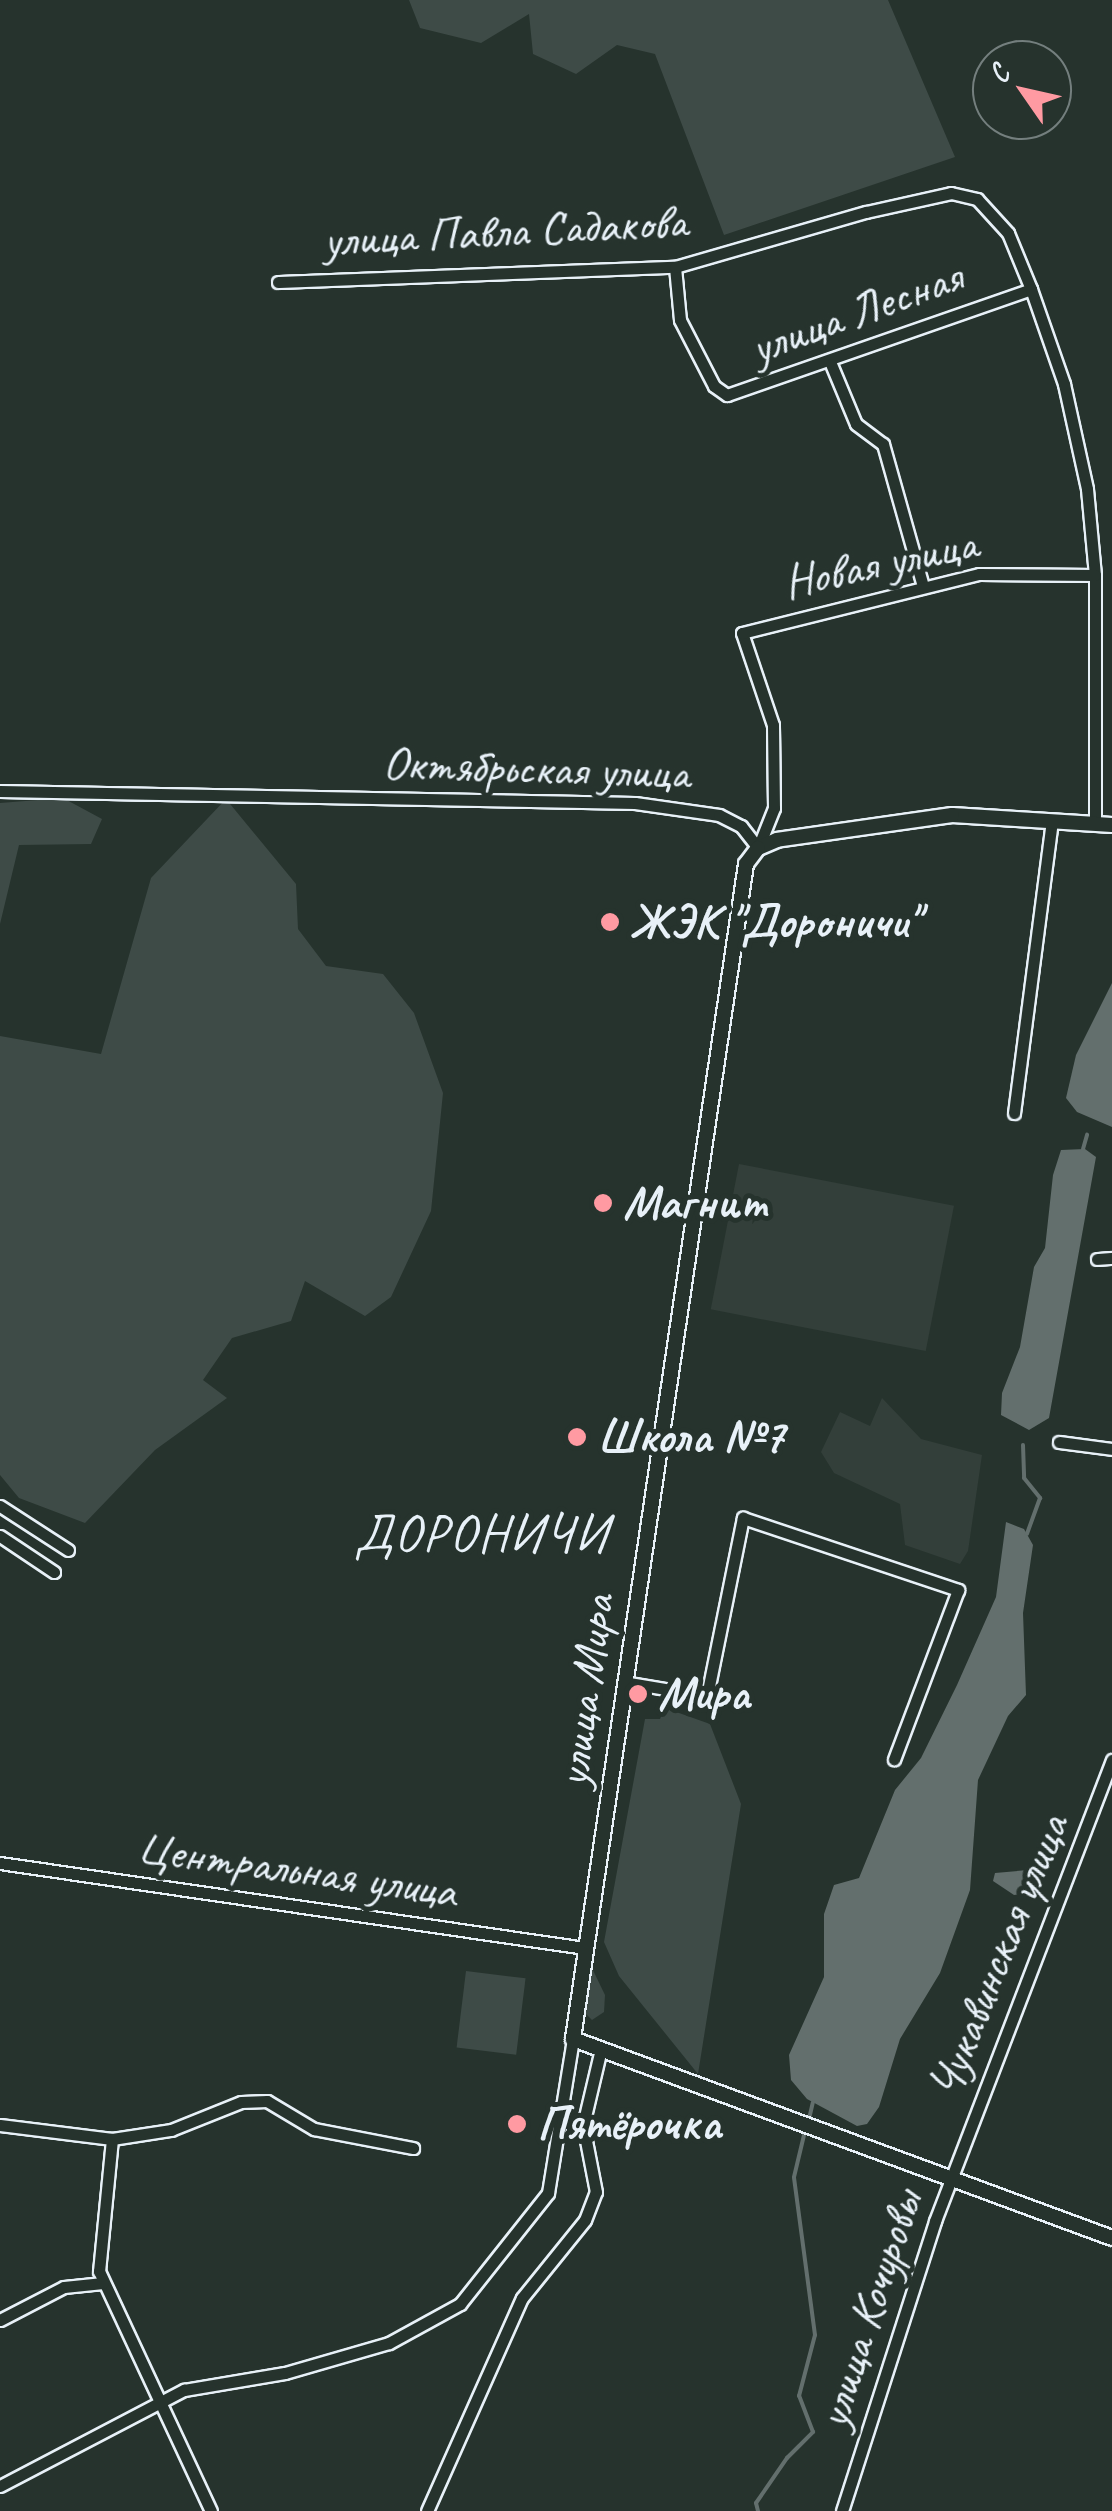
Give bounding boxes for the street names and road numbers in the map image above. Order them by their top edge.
street label: улица Павла Садакова [322,193,688,269]
street label: улица Лесная [743,247,969,377]
street label: Новая улица [777,514,983,612]
street label: Октябрьская улица [381,734,691,802]
street label: улица Мира [543,1591,627,1791]
street label: Чукавинская улица [914,1805,1082,2107]
street label: Центральная улица [133,1818,461,1920]
street label: улица Кочуровы [803,2182,935,2436]

